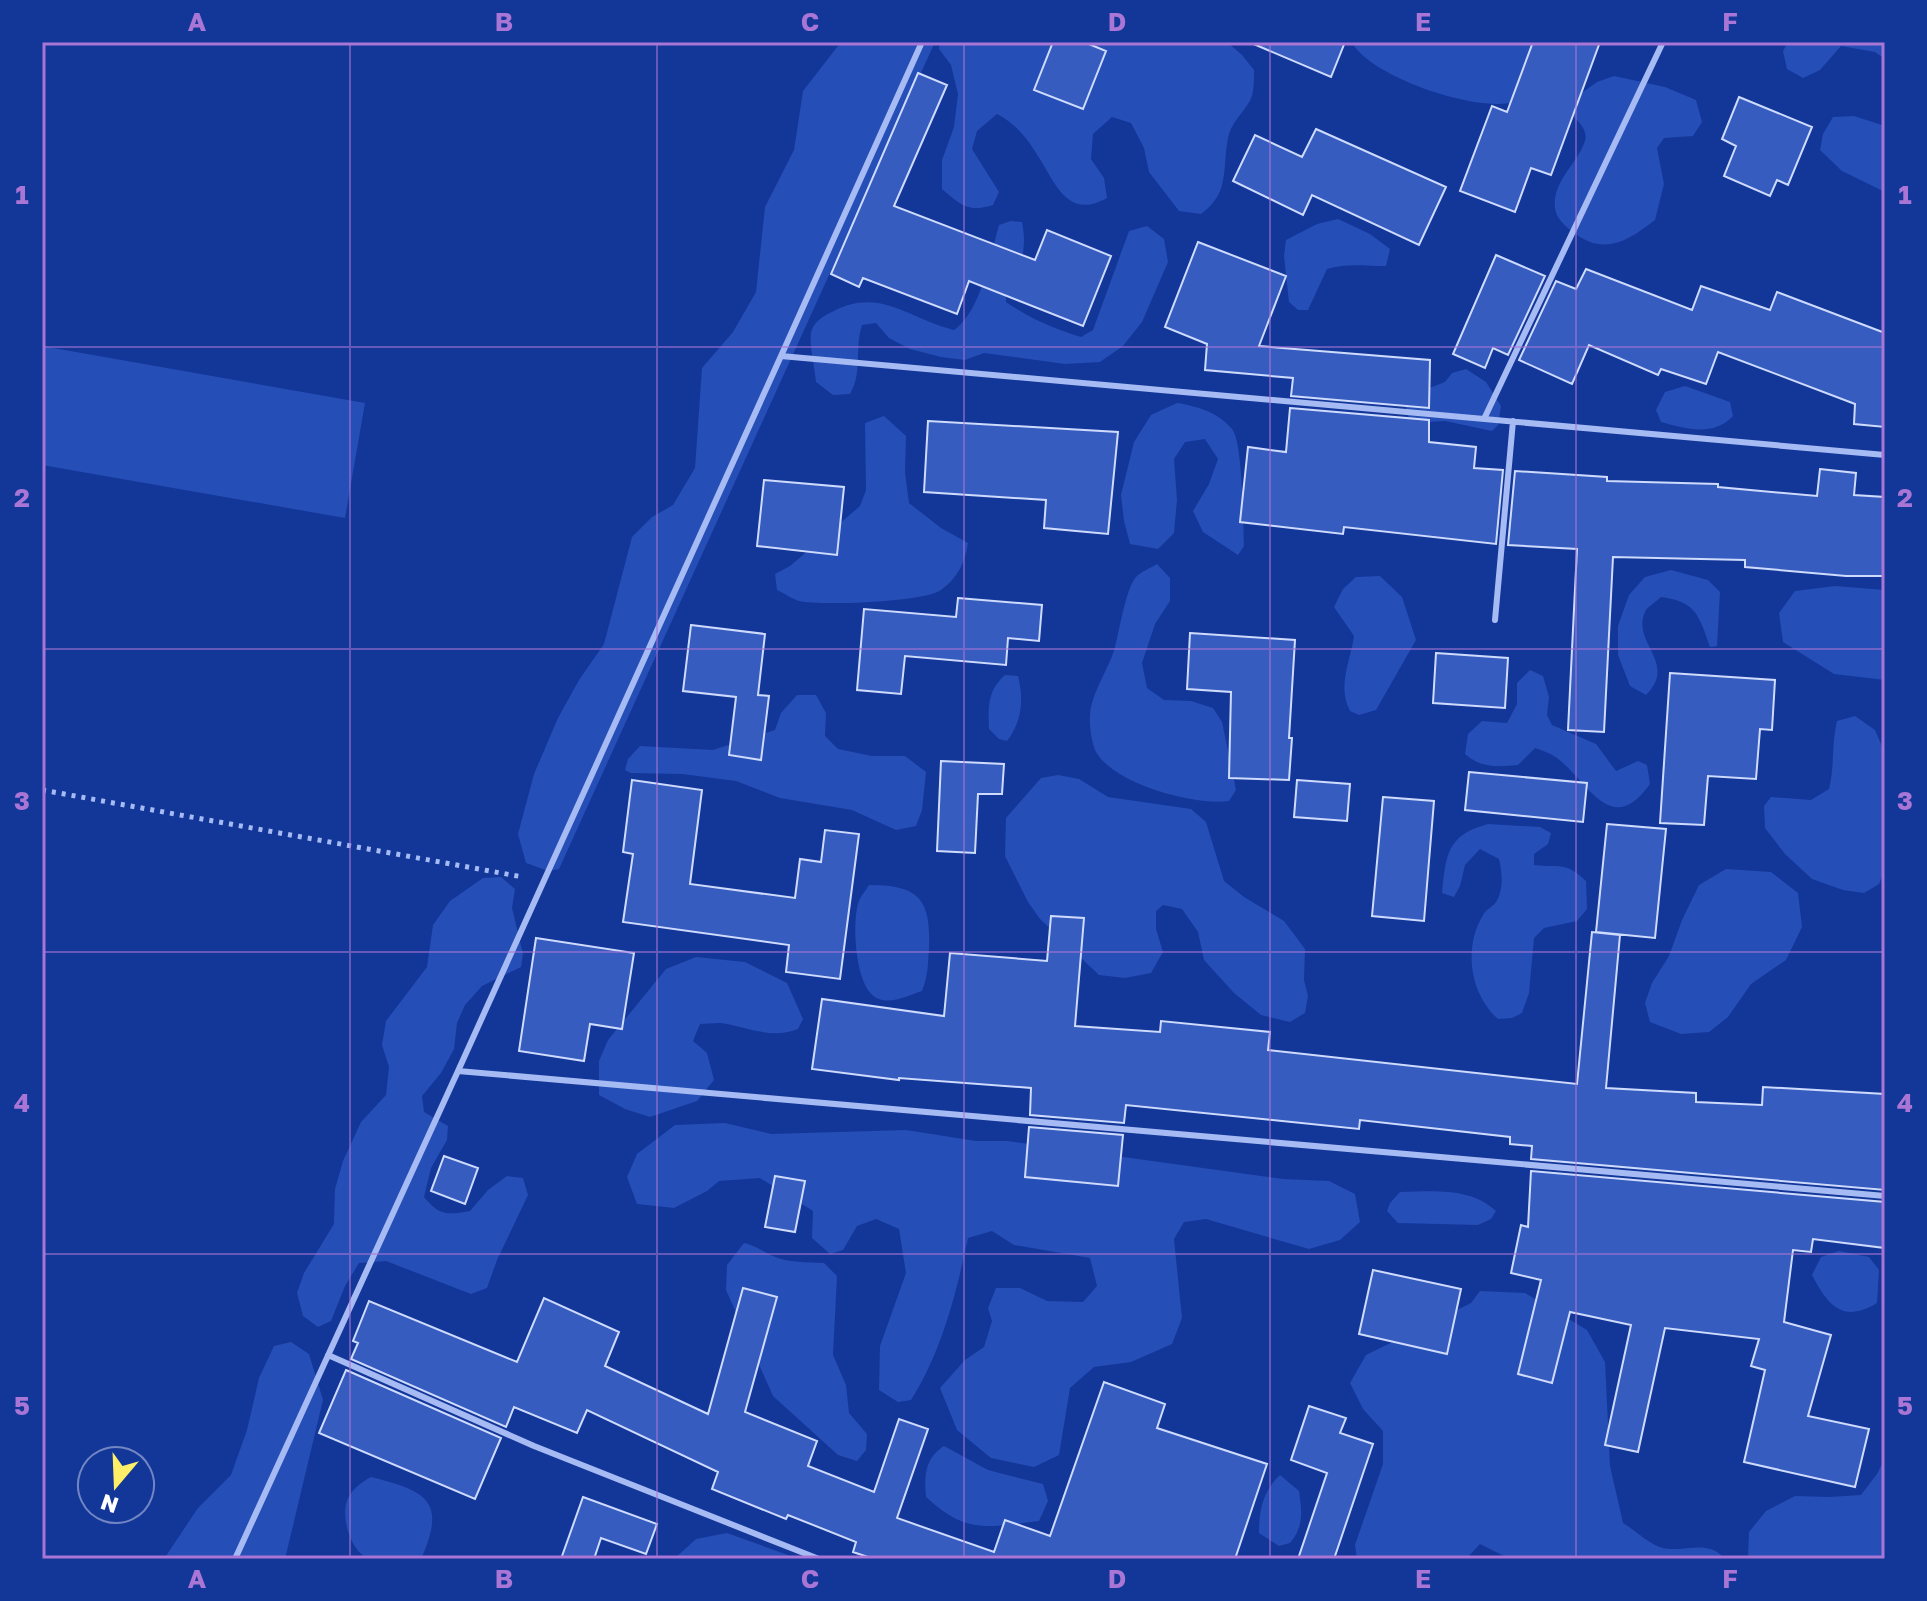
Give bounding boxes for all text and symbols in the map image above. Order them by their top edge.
text: A [188,6,207,37]
text: B [495,6,513,37]
text: C [801,6,819,37]
text: D [1108,6,1126,37]
text: E [1415,6,1431,37]
text: F [1722,6,1738,37]
text: 1 [15,179,29,210]
text: 1 [1898,179,1912,210]
text: 2 [14,482,30,513]
text: 2 [1897,482,1913,513]
text: 3 [14,785,30,816]
text: 3 [1897,785,1913,816]
text: 4 [14,1087,30,1118]
text: 4 [1897,1087,1913,1118]
text: 5 [14,1390,30,1421]
text: 5 [1897,1390,1913,1421]
north arrow [76,1445,156,1525]
text: N [97,1489,122,1520]
text: A [188,1563,207,1594]
text: B [495,1563,513,1594]
text: C [801,1563,819,1594]
text: D [1108,1563,1126,1594]
text: E [1415,1563,1431,1594]
text: F [1722,1563,1738,1594]

